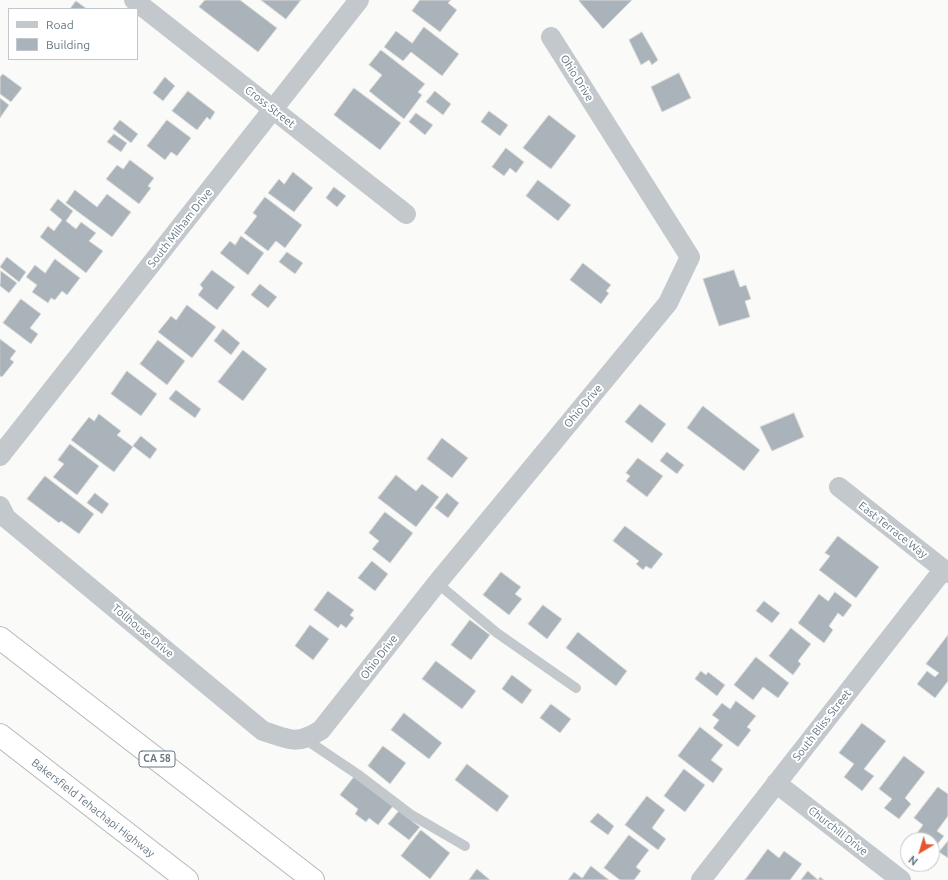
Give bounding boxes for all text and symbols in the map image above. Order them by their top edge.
legend [8,8,138,60]
text: Road [46,18,74,31]
text: Building [46,38,90,51]
street label: Ohio Drive [558,52,596,104]
street label: Cross Street [242,83,298,131]
street label: South Milham Drive [145,186,215,270]
street label: Ohio Drive [561,382,605,430]
street label: East Terrace Way [856,499,930,561]
street label: Tollhouse Drive [110,601,176,661]
street label: Ohio Drive [358,632,400,682]
street label: South Bliss Street [790,687,854,763]
road number: CA 58 [139,751,175,767]
street label: Bakersfield Tehachapi Highway [29,756,157,860]
street label: Churchill Drive [806,804,870,858]
north arrow [900,832,940,872]
text: N [906,853,920,868]

